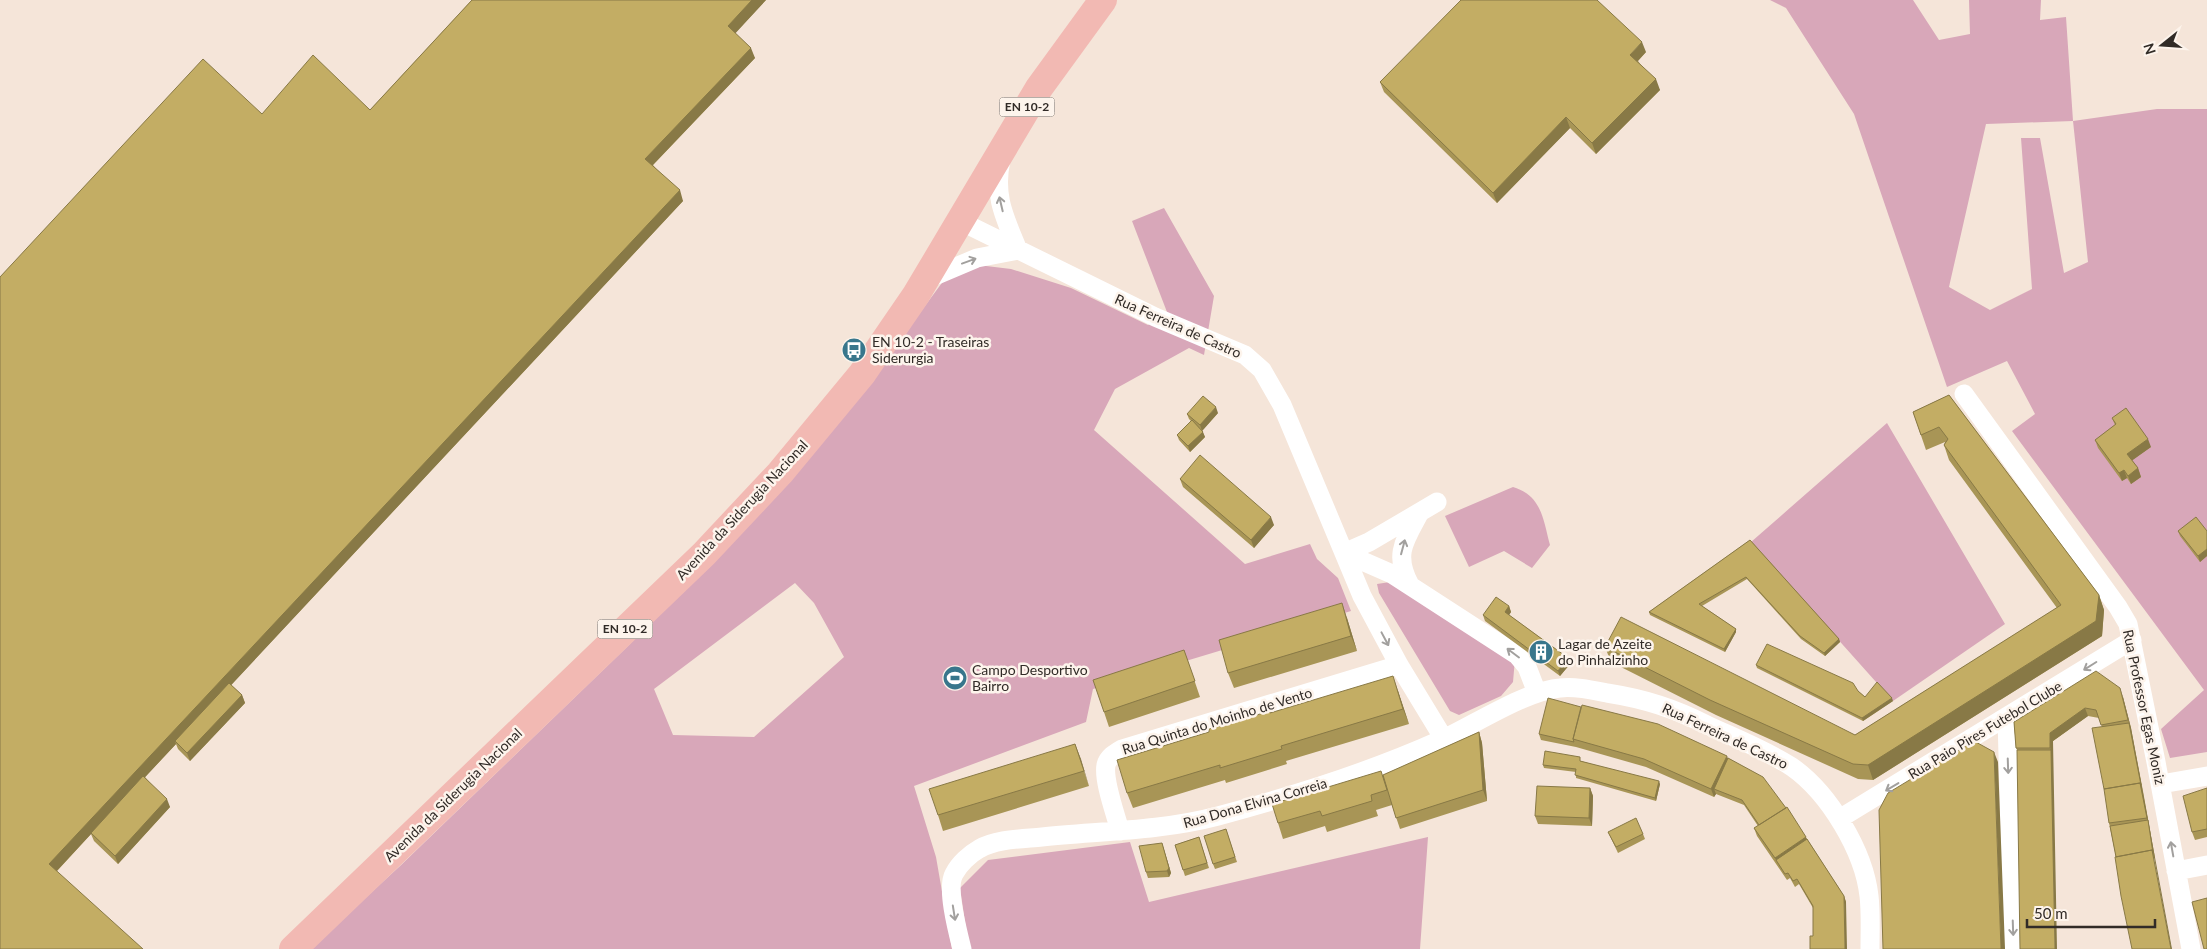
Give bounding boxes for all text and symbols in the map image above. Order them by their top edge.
north arrow [2137,20,2187,70]
text: N [2139,41,2159,57]
road number: EN 10-2 [1000,98,1054,116]
one-way arrow [995,197,1005,213]
one-way arrow [961,256,977,265]
street label: Rua Ferreira de Castro [1112,290,1244,361]
place label: EN 10-2 - Traseiras Siderurgia [872,333,989,366]
bus stop icon: EN 10-2 - Traseiras Siderurgia [841,337,867,363]
street label: Avenida da Siderugia Nacional [672,436,811,583]
one-way arrow [1399,540,1408,556]
road number: EN 10-2 [598,620,652,638]
street label: Rua Professor Egas Moniz [2120,628,2169,786]
one-way arrow [1380,631,1390,645]
place label: Lagar de Azeite do Pinhalzinho [1558,635,1652,668]
building icon: Lagar de Azeite do Pinhalzinho [1528,639,1554,665]
one-way arrow [1506,648,1520,658]
place label: Campo Desportivo Bairro [972,661,1088,694]
one-way arrow [2084,661,2098,671]
sports icon: Campo Desportivo Bairro [942,665,968,691]
street label: Rua Paio Pires Futebol Clube [1905,677,2065,782]
street label: Rua Quinta do Moinho de Vento [1120,683,1314,758]
street label: Rua Ferreira de Castro [1660,699,1791,772]
street label: Avenida da Siderugia Nacional [380,724,525,865]
one-way arrow [2004,757,2013,773]
street label: Rua Dona Elvina Correia [1181,774,1329,831]
one-way arrow [1885,783,1899,793]
one-way arrow [2167,842,2177,858]
scale bar [2027,896,2154,928]
text: 50 m [2034,904,2068,922]
one-way arrow [949,905,959,921]
one-way arrow [2008,920,2018,936]

